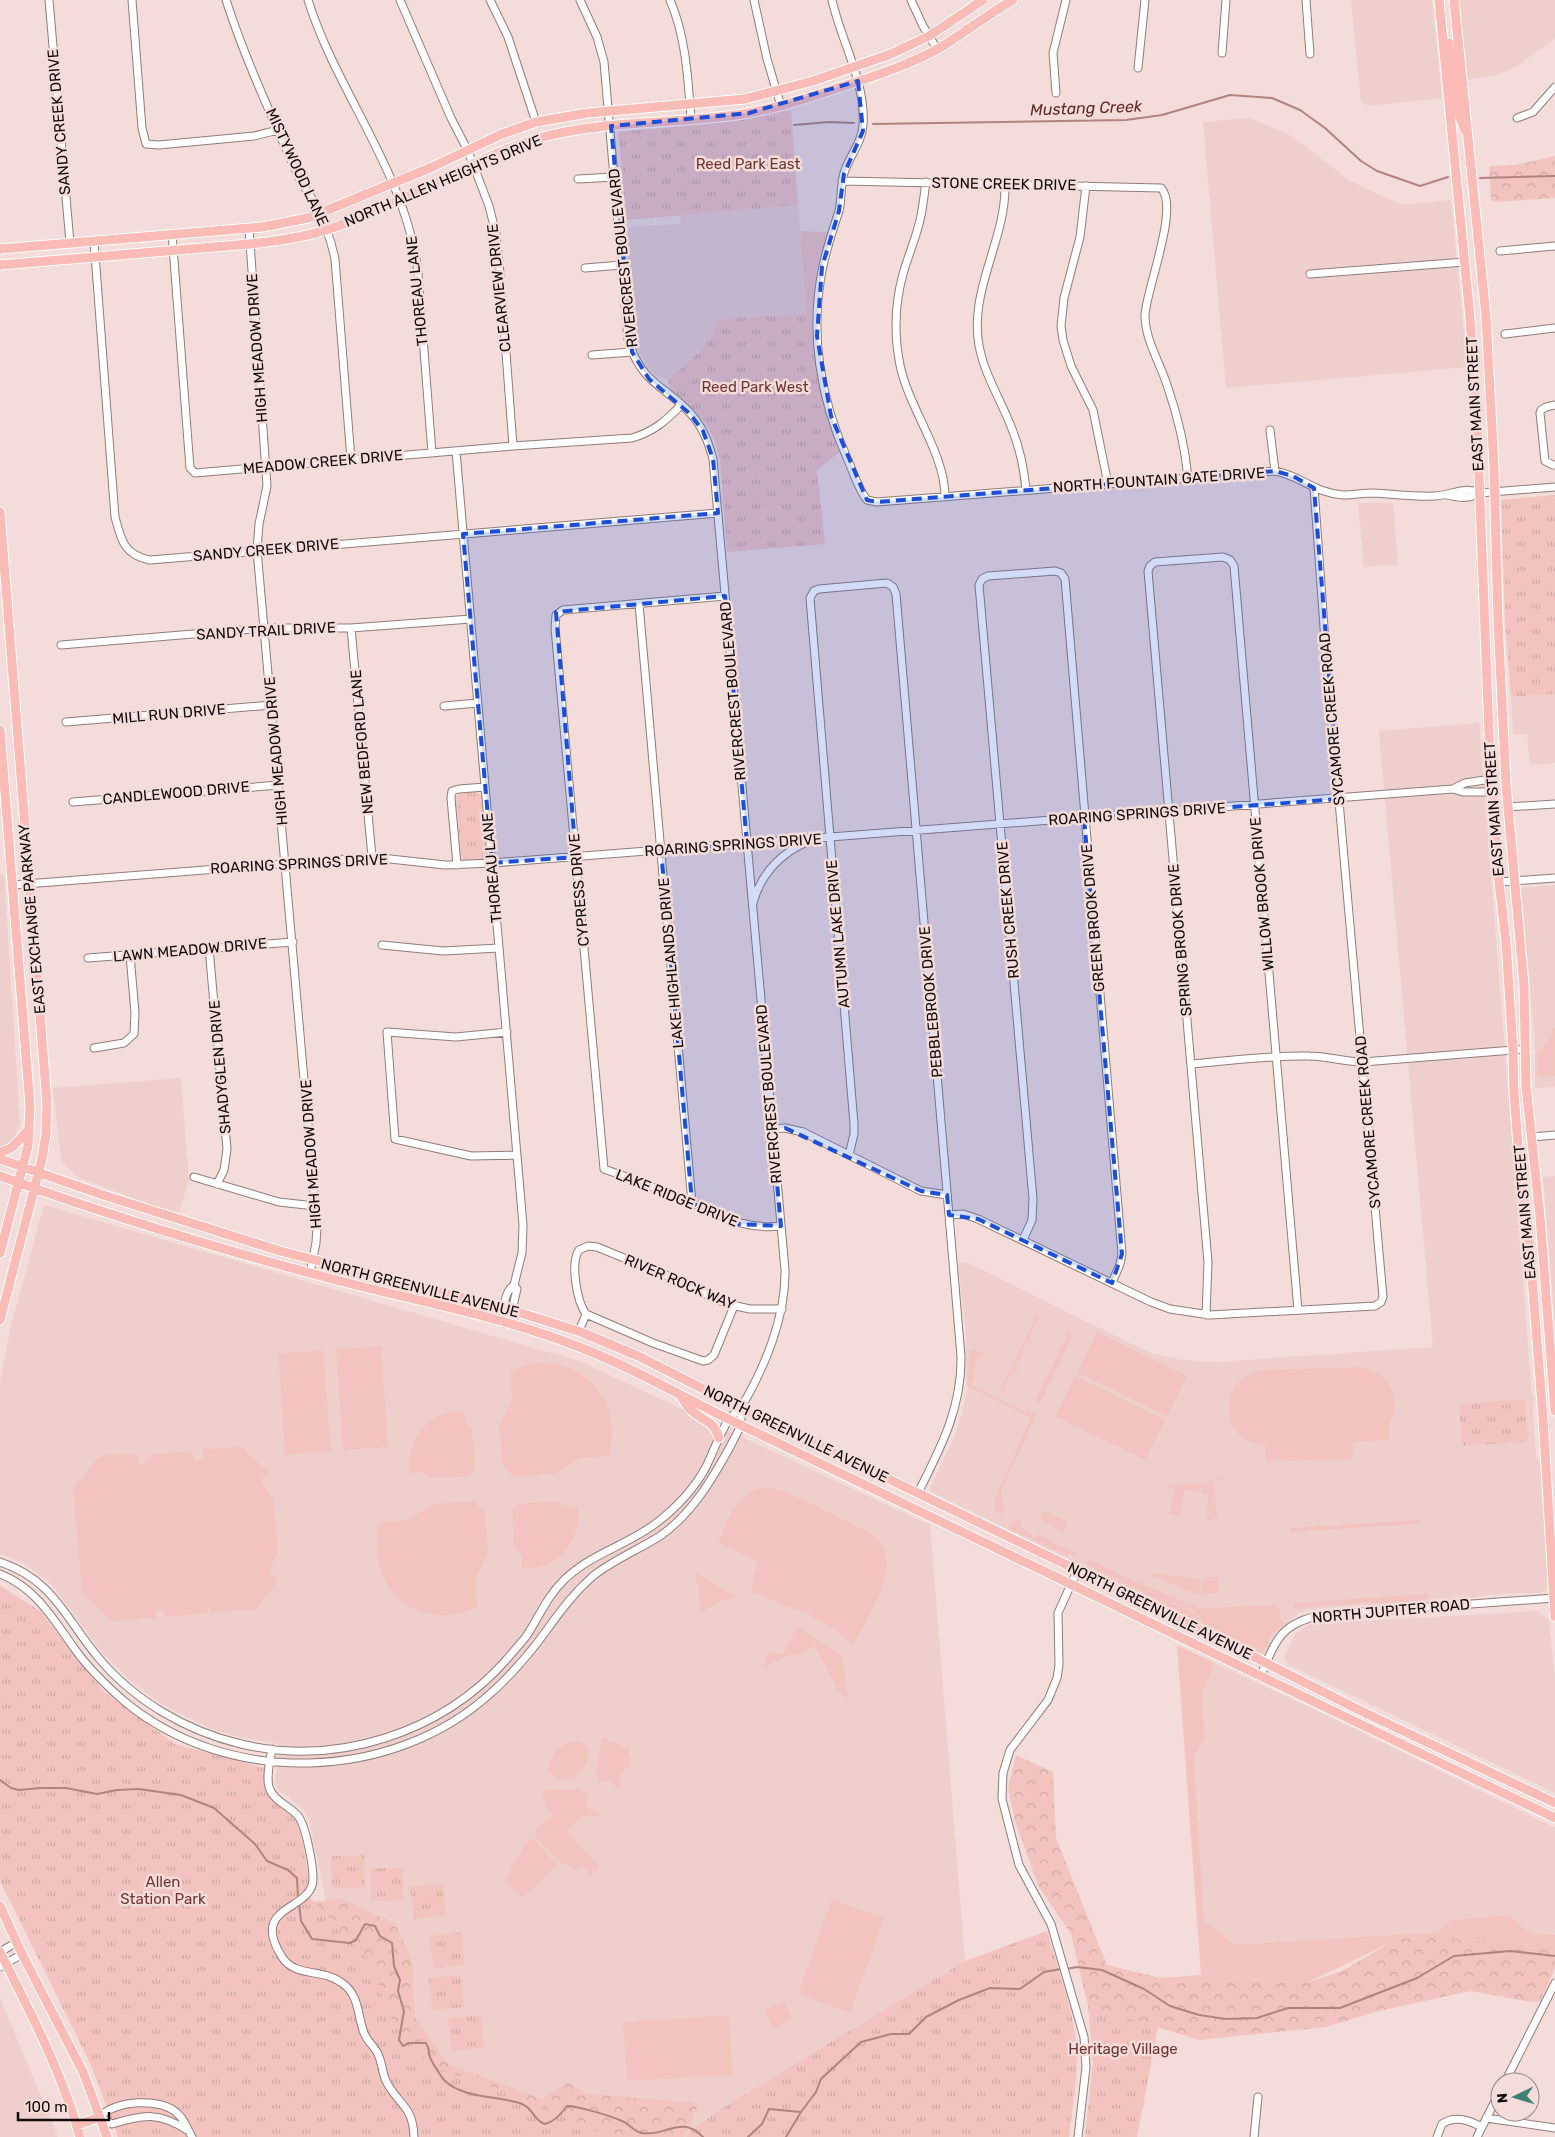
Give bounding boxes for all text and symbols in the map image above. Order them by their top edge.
street label: SANDY CREEK DRIVE [44,48,74,196]
water label: Mustang Creek [1030,97,1143,119]
street label: MISTYWOOD LANE [262,105,332,229]
street label: NORTH ALLEN HEIGHTS DRIVE [342,131,544,231]
park label: Reed Park East [696,155,800,173]
street label: RIVERCREST BOULEVARD [605,167,641,349]
street label: STONE CREEK DRIVE [931,174,1077,194]
street label: CLEARVIEW DRIVE [483,223,515,353]
street label: THOREAU LANE [402,235,432,347]
street label: HIGH MEADOW DRIVE [243,273,271,423]
street label: EAST MAIN STREET [1462,336,1488,472]
park label: Reed Park West [701,378,809,396]
street label: MEADOW CREEK DRIVE [242,446,404,478]
street label: NORTH FOUNTAIN GATE DRIVE [1052,464,1266,496]
street label: SANDY CREEK DRIVE [192,535,340,565]
street label: RIVERCREST BOULEVARD [716,600,750,782]
street label: SANDY TRAIL DRIVE [196,618,336,644]
street label: SYCAMORE CREEK ROAD [1315,632,1349,806]
street label: NEW BEDFORD LANE [347,669,377,815]
street label: HIGH MEADOW DRIVE [261,676,291,826]
street label: MILL RUN DRIVE [112,700,226,728]
street label: EAST MAIN STREET [1480,741,1508,877]
street label: CANDLEWOOD DRIVE [102,778,250,808]
street label: ROARING SPRINGS DRIVE [1048,799,1226,829]
street label: THOREAU LANE [478,812,506,924]
street label: WILLOW BROOK DRIVE [1246,816,1278,972]
street label: EAST EXCHANGE PARKWAY [15,823,49,1015]
street label: ROARING SPRINGS DRIVE [644,830,822,860]
street label: CYPRESS DRIVE [565,833,593,947]
street label: RUSH CREEK DRIVE [993,841,1023,979]
street label: GREEN BROOK DRIVE [1078,843,1108,993]
street label: ROARING SPRINGS DRIVE [210,850,388,878]
street label: AUTUMN LAKE DRIVE [823,859,853,1009]
street label: SPRING BROOK DRIVE [1164,863,1196,1017]
street label: LAKE HIGHLANDS DRIVE [655,877,687,1049]
street label: PEBBLEBROOK DRIVE [915,925,947,1079]
street label: LAWN MEADOW DRIVE [112,934,268,966]
street label: SHADYGLEN DRIVE [205,999,235,1135]
street label: RIVERCREST BOULEVARD [752,1003,786,1185]
street label: SYCAMORE CREEK ROAD [1351,1035,1385,1209]
street label: HIGH MEADOW DRIVE [297,1079,325,1229]
street label: EAST MAIN STREET [1510,1144,1540,1280]
street label: LAKE RIDGE DRIVE [613,1165,741,1231]
street label: RIVER ROCK WAY [622,1250,739,1314]
street label: NORTH GREENVILLE AVENUE [319,1255,521,1321]
street label: NORTH GREENVILLE AVENUE [701,1381,891,1487]
street label: NORTH GREENVILLE AVENUE [1065,1558,1255,1664]
street label: NORTH JUPITER ROAD [1311,1595,1471,1627]
park label: Allen Station Park [120,1873,206,1908]
park label: Heritage Village [1068,2040,1178,2058]
north arrow [1490,2072,1540,2122]
scale bar [18,2090,109,2122]
text: N [1494,2092,1511,2104]
text: 100 m [25,2098,67,2116]

